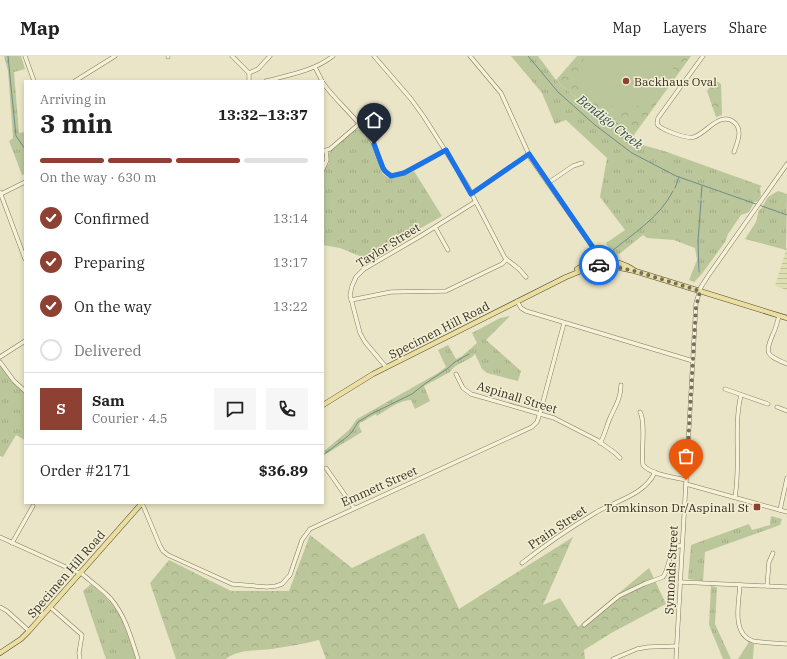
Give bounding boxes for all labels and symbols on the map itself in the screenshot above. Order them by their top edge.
place label: Backhaus Oval [634,74,717,89]
marker: Backhaus Oval [621,76,631,86]
water label: Bendigo Creek [573,90,646,153]
pin [357,103,391,144]
street label: Taylor Street [353,219,423,271]
courier [579,245,619,285]
street label: Specimen Hill Road [386,298,492,362]
street label: Aspinall Street [475,378,559,416]
pin [669,439,703,480]
street label: Emmett Street [339,463,419,509]
place label: Tomkinson Dr/Aspinall St [604,500,749,515]
street label: Prain Street [525,502,589,552]
marker: Tomkinson Dr/Aspinall St [752,502,762,512]
street label: Symonds Street [661,525,681,615]
street label: Specimen Hill Road [24,527,108,621]

